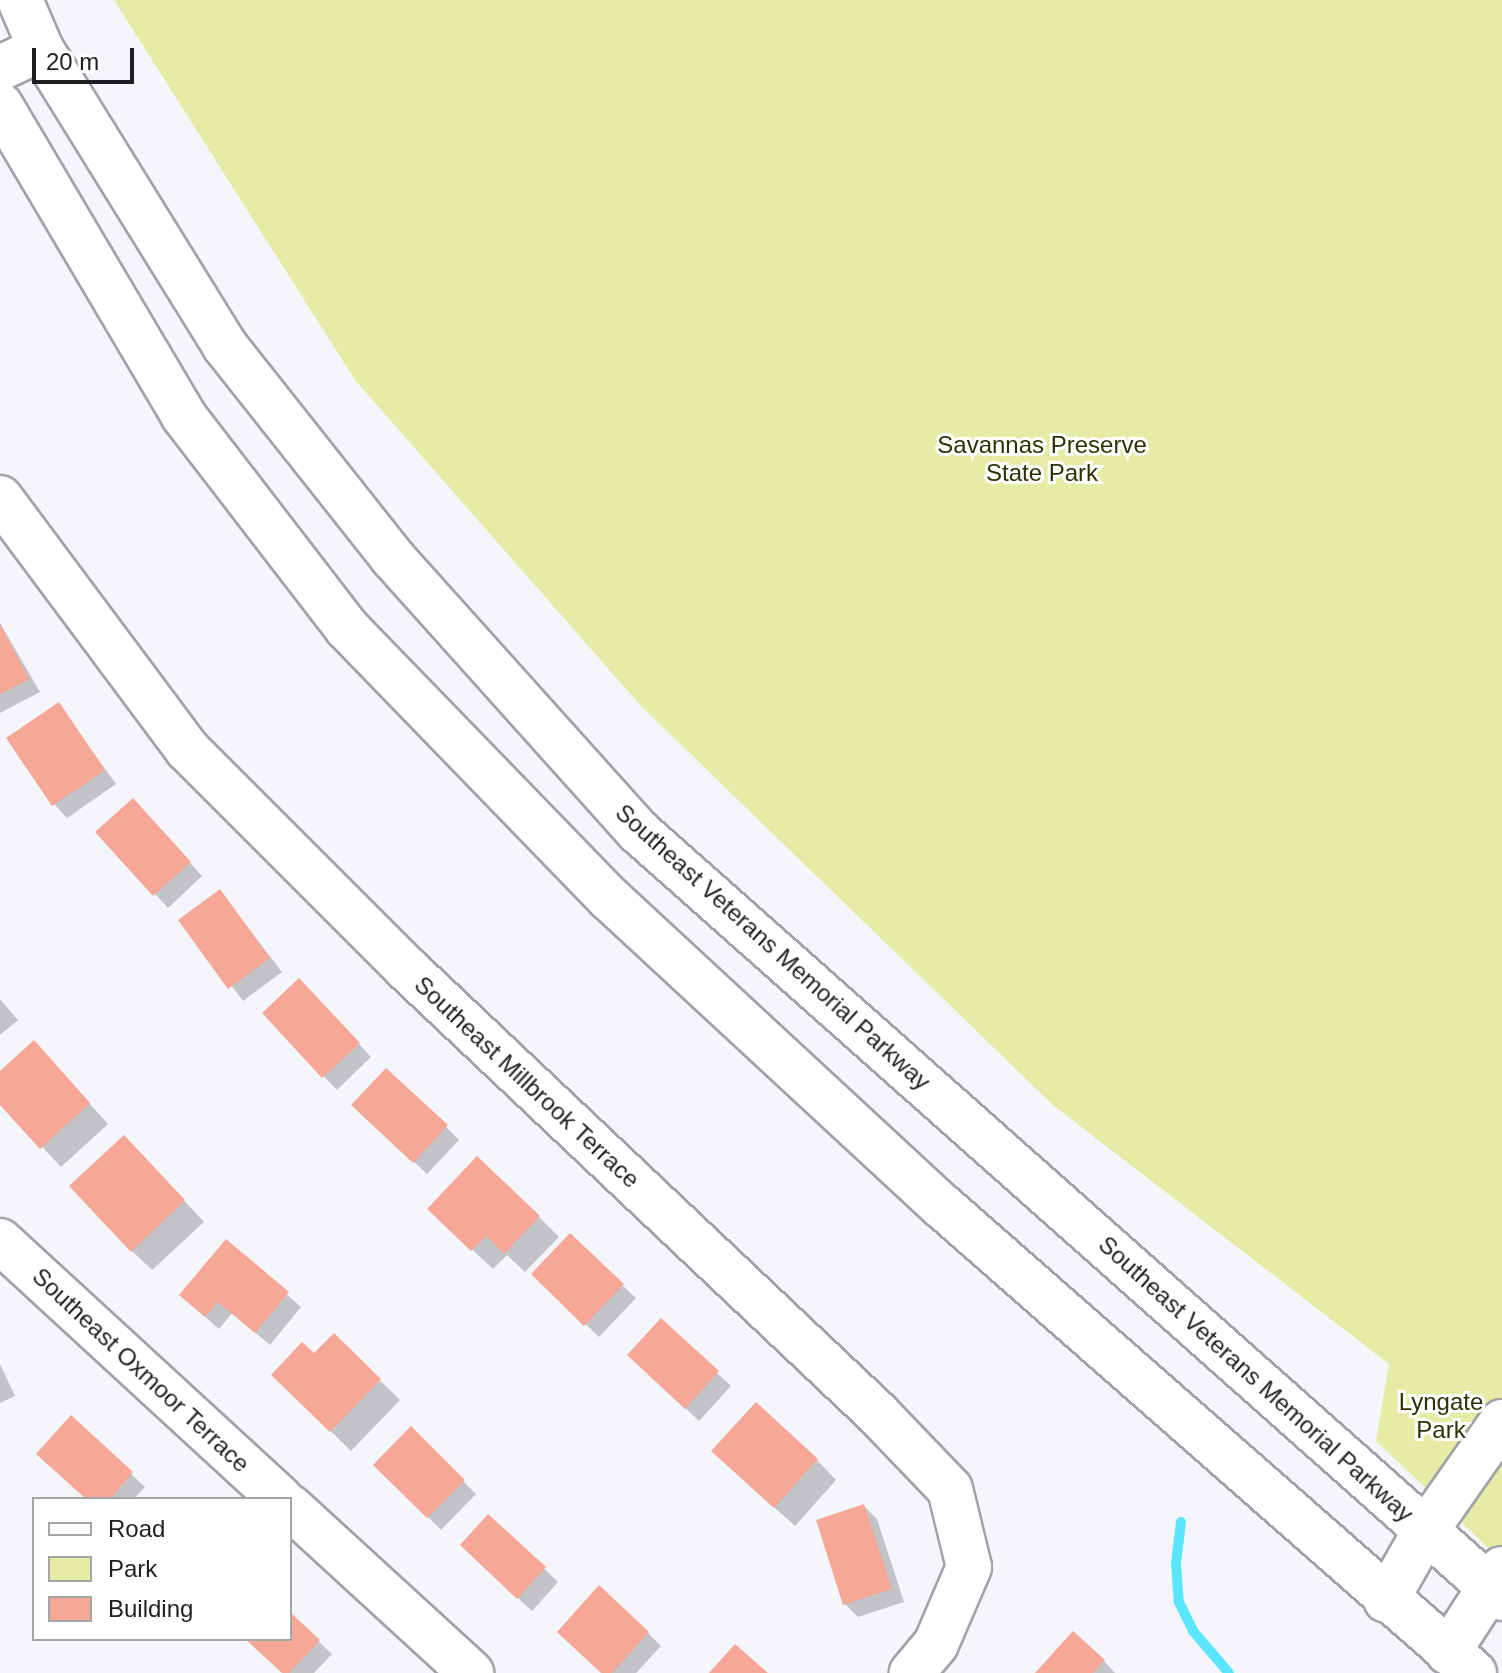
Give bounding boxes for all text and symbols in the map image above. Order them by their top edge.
scale bar [36,32,138,82]
text: 20 m [46,48,99,75]
park label: Savannas Preserve State Park [937,431,1147,487]
street label: Southeast Veterans Memorial Parkway [610,798,936,1096]
street label: Southeast Millbrook Terrace [408,970,646,1194]
street label: Southeast Veterans Memorial Parkway [1093,1230,1419,1528]
street label: Southeast Oxmoor Terrace [26,1262,256,1478]
park label: Lyngate Park [1399,1388,1483,1444]
legend [32,1497,292,1641]
text: Road [108,1515,165,1542]
text: Park [108,1555,157,1582]
text: Building [108,1595,193,1622]

